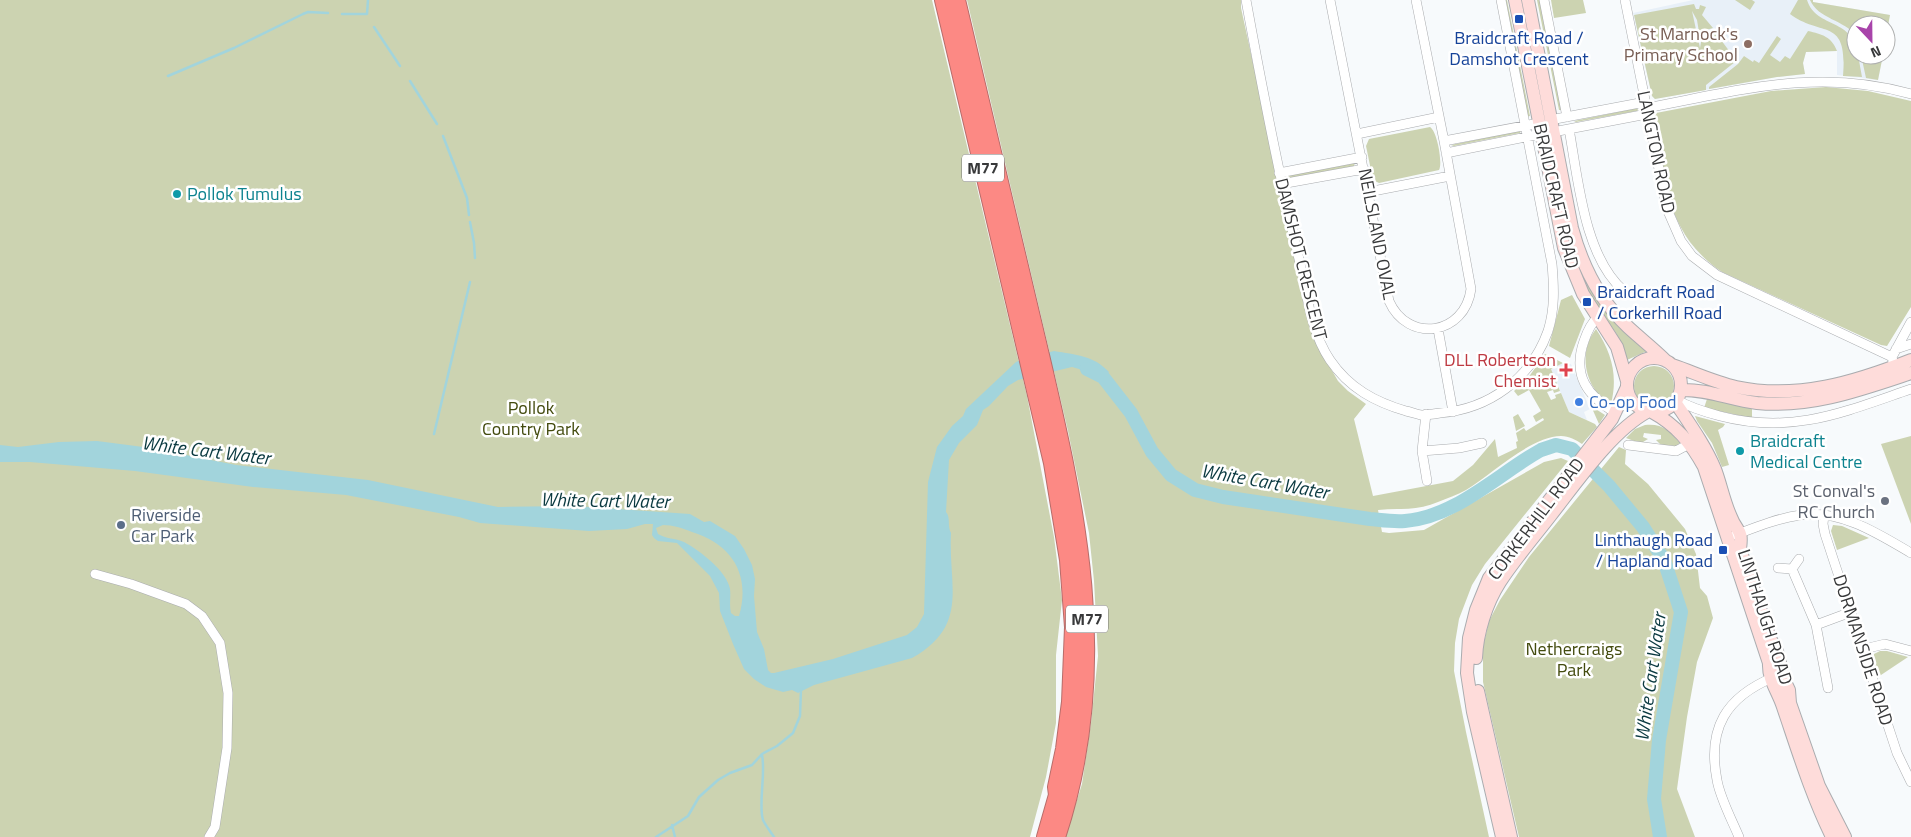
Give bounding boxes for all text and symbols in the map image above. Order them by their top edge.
marker: Braidcraft Road / Damshot Crescent [1513,13,1525,25]
north arrow [1846,15,1896,65]
place label: St Marnock's Primary School [1624,20,1738,68]
place label: Braidcraft Road / Damshot Crescent [1449,24,1589,72]
marker: St Marnock's Primary School [1742,38,1754,50]
text: N [1868,41,1884,64]
street label: LANGTON ROAD [1630,88,1683,216]
street label: BRAIDCRAFT ROAD [1527,121,1586,271]
road number: M77 [962,154,1004,182]
street label: NEILSLAND OVAL [1352,166,1404,302]
street label: DAMSHOT CRESCENT [1268,175,1335,343]
place label: Pollok Tumulus [187,180,302,207]
marker: Pollok Tumulus [171,188,183,200]
place label: Braidcraft Road / Corkerhill Road [1597,278,1722,326]
marker: Braidcraft Road / Corkerhill Road [1581,296,1593,308]
place label: DLL Robertson Chemist [1444,346,1557,394]
marker: DLL Robertson Chemist [1560,364,1572,376]
place label: Co-op Food [1589,388,1677,415]
park label: Pollok Country Park [482,394,580,442]
marker: Co-op Food [1573,396,1585,408]
water label: White Cart Water [140,427,274,472]
place label: Braidcraft Medical Centre [1750,427,1862,475]
marker: Braidcraft Medical Centre [1734,445,1746,457]
street label: CORKERHILL ROAD [1481,452,1591,585]
water label: White Cart Water [1199,455,1333,506]
place label: St Conval's RC Church [1793,477,1875,525]
water label: White Cart Water [540,484,672,515]
marker: St Conval's RC Church [1879,495,1891,507]
place label: Riverside Car Park [131,501,201,549]
marker: Riverside Car Park [115,519,127,531]
place label: Linthaugh Road / Hapland Road [1594,526,1713,574]
marker: Linthaugh Road / Hapland Road [1717,544,1729,556]
street label: LINTHAUGH ROAD [1731,545,1800,688]
street label: DORMANSIDE ROAD [1826,571,1901,729]
road number: M77 [1066,606,1108,632]
water label: White Cart Water [1626,609,1673,743]
park label: Nethercraigs Park [1526,635,1622,683]

